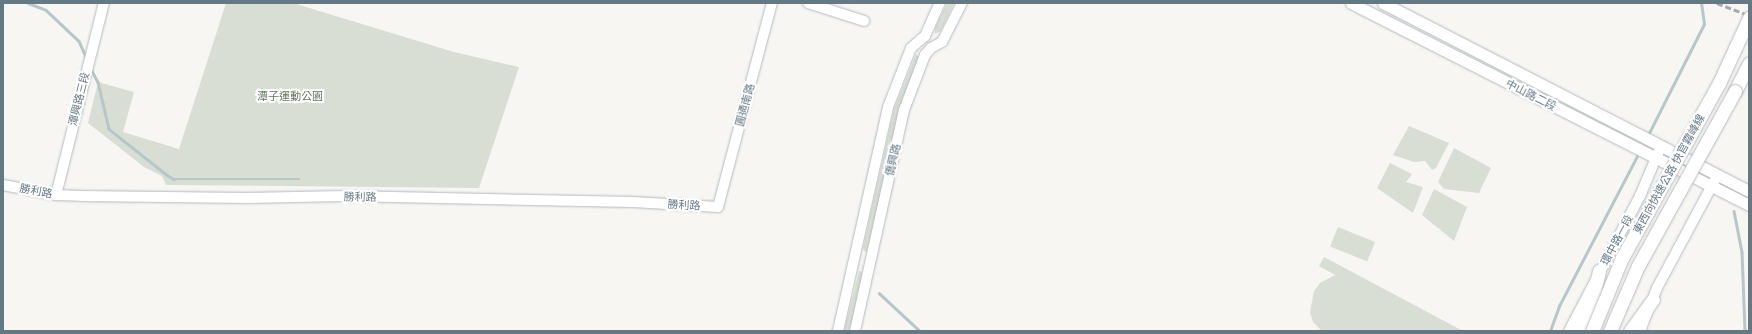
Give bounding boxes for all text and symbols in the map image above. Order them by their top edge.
street label: 潭興路三段 [66,71,92,127]
street label: 中山路二段 [1504,77,1558,113]
street label: 圓通南路 [733,82,757,128]
park label: 潭子運動公園 [257,89,323,103]
street label: 東西向快速公路 快官霧峰線 [1631,112,1707,236]
street label: 僑興路 [883,142,903,178]
street label: 勝利路 [19,181,53,201]
street label: 勝利路 [343,190,377,204]
street label: 勝利路 [667,198,701,212]
street label: 環中路一段 [1598,213,1636,267]

